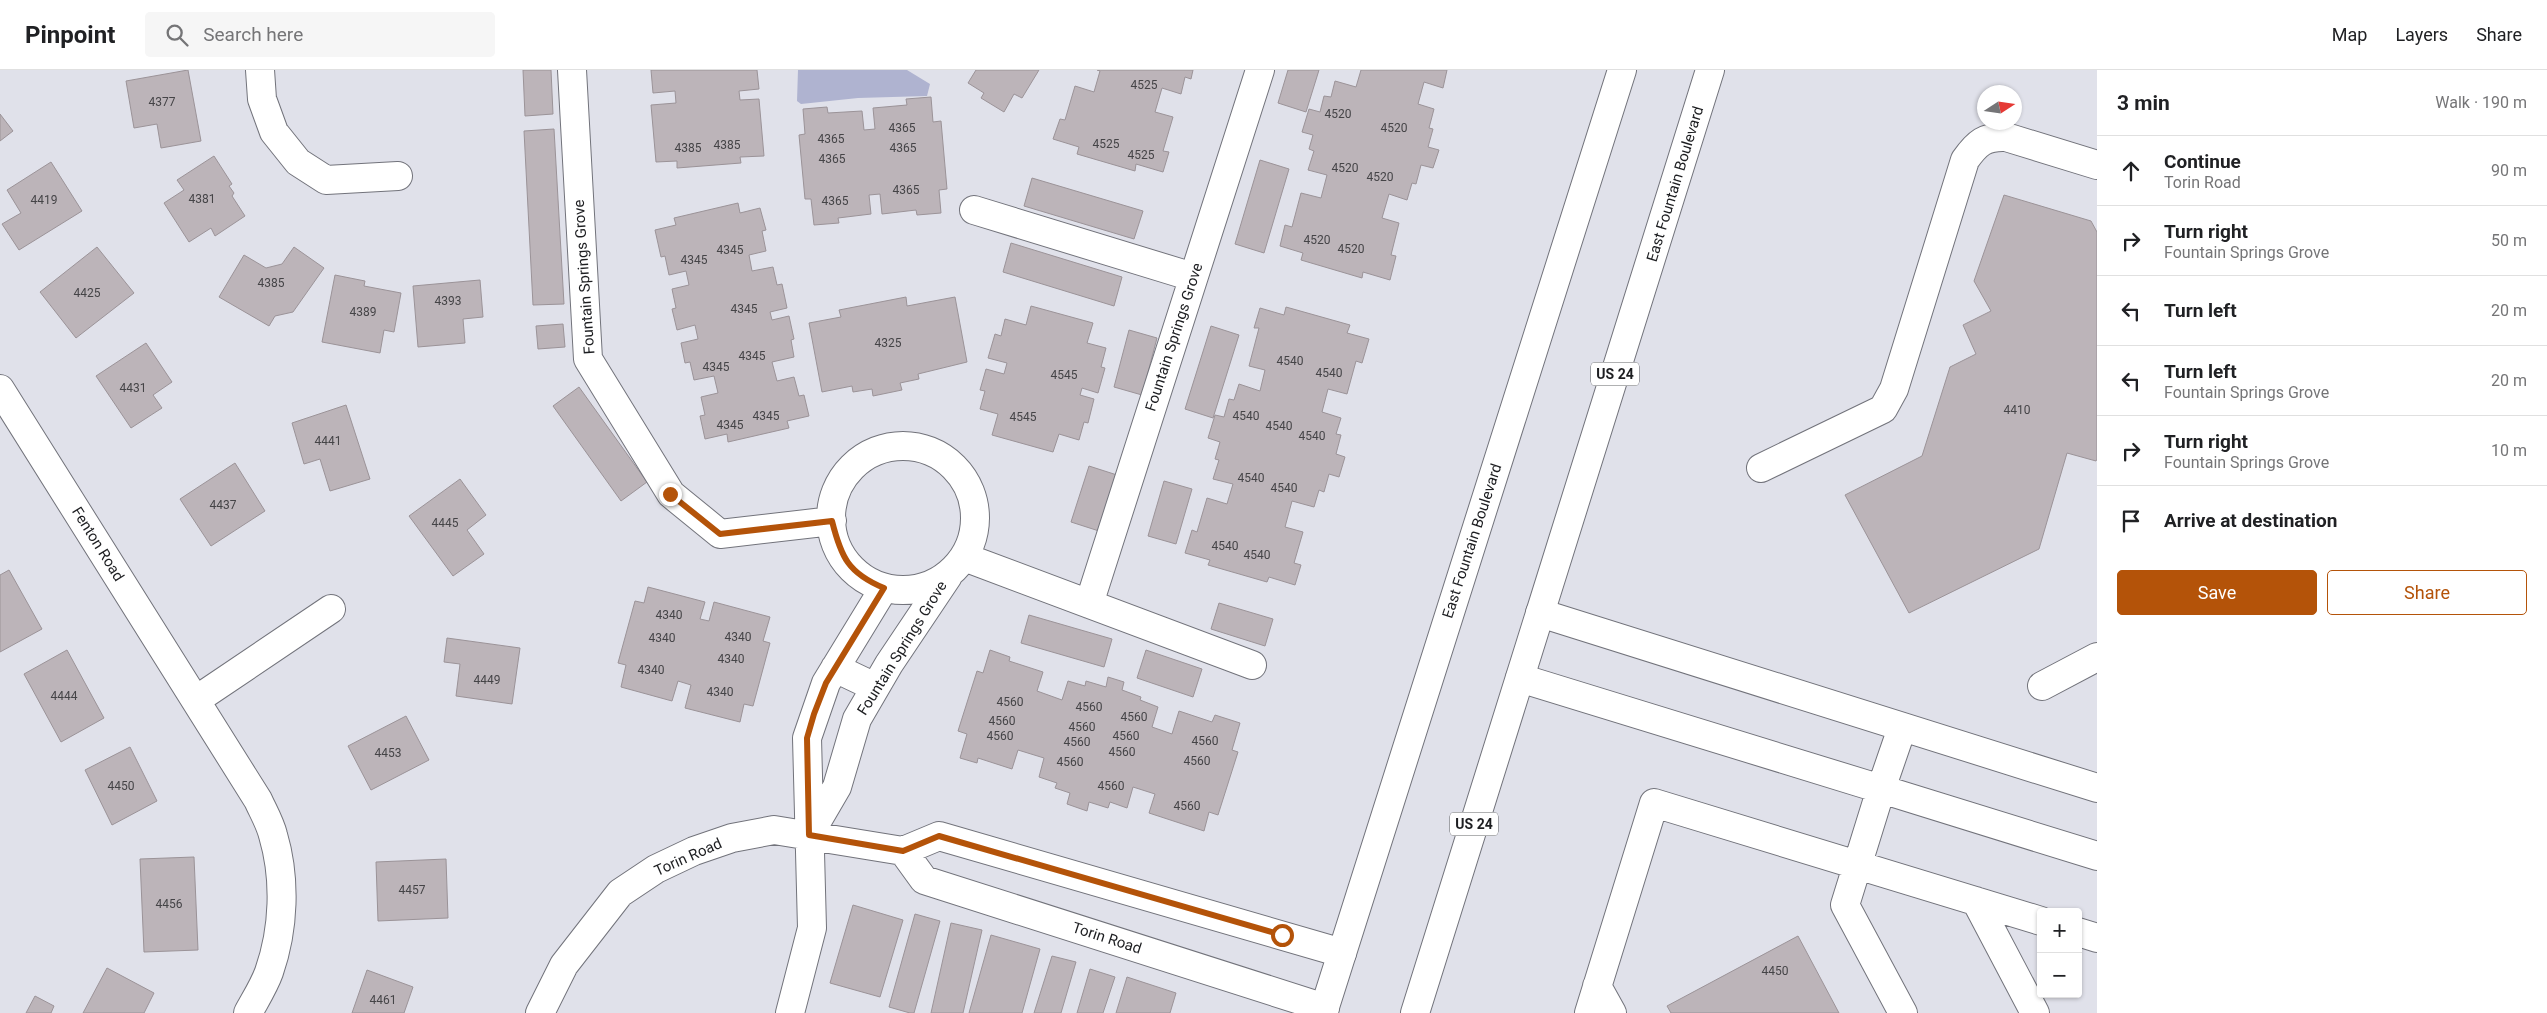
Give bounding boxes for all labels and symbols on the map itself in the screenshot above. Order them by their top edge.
house number: 4525 [1131,78,1158,92]
north arrow [1977,85,2022,130]
house number: 4377 [149,95,176,109]
street label: East Fountain Boulevard [1643,104,1707,264]
house number: 4520 [1325,107,1352,121]
house number: 4365 [889,121,916,135]
house number: 4520 [1381,121,1408,135]
house number: 4365 [818,132,845,146]
house number: 4525 [1093,137,1120,151]
house number: 4385 [714,138,741,152]
house number: 4385 [675,141,702,155]
house number: 4365 [890,141,917,155]
house number: 4525 [1128,148,1155,162]
house number: 4365 [819,152,846,166]
house number: 4520 [1332,161,1359,175]
house number: 4520 [1367,170,1394,184]
house number: 4365 [893,183,920,197]
house number: 4381 [189,192,215,206]
house number: 4419 [31,193,57,207]
house number: 4365 [822,194,849,208]
street label: Fountain Springs Grove [570,199,598,355]
house number: 4520 [1304,233,1331,247]
house number: 4520 [1338,242,1365,256]
house number: 4345 [717,243,744,257]
house number: 4345 [681,253,708,267]
street label: Fountain Springs Grove [1142,261,1207,413]
house number: 4385 [258,276,285,290]
house number: 4425 [74,286,101,300]
house number: 4393 [435,294,461,308]
house number: 4345 [731,302,758,316]
house number: 4389 [350,305,376,319]
house number: 4325 [875,336,902,350]
house number: 4345 [739,349,766,363]
house number: 4540 [1277,354,1304,368]
house number: 4345 [703,360,730,374]
road number: US 24 [1591,362,1639,386]
house number: 4540 [1316,366,1343,380]
house number: 4545 [1051,368,1078,382]
house number: 4431 [120,381,146,395]
house number: 4410 [2004,403,2031,417]
house number: 4345 [753,409,780,423]
house number: 4540 [1233,409,1260,423]
house number: 4545 [1010,410,1037,424]
house number: 4345 [717,418,744,432]
house number: 4540 [1266,419,1293,433]
house number: 4540 [1299,429,1326,443]
house number: 4441 [315,434,341,448]
street label: East Fountain Boulevard [1438,461,1506,621]
house number: 4540 [1238,471,1265,485]
house number: 4540 [1271,481,1298,495]
route end [659,483,682,506]
house number: 4437 [210,498,237,512]
street label: Fenton Road [68,504,128,584]
house number: 4445 [432,516,459,530]
house number: 4540 [1212,539,1239,553]
house number: 4540 [1244,548,1271,562]
street label: Fountain Springs Grove [853,578,951,718]
house number: 4340 [656,608,683,622]
house number: 4340 [725,630,752,644]
house number: 4340 [649,631,676,645]
house number: 4340 [718,652,745,666]
house number: 4340 [638,663,665,677]
house number: 4449 [474,673,500,687]
house number: 4340 [707,685,734,699]
house number: 4444 [51,689,78,703]
house number: 4560 [997,695,1024,709]
house number: 4560 [1076,700,1103,714]
house number: 4560 [1121,710,1148,724]
house number: 4560 [989,714,1016,728]
house number: 4560 [1069,720,1096,734]
house number: 4560 [987,729,1014,743]
house number: 4560 [1113,729,1140,743]
house number: 4560 [1192,734,1219,748]
house number: 4560 [1064,735,1091,749]
house number: 4560 [1109,745,1136,759]
house number: 4453 [375,746,401,760]
house number: 4560 [1184,754,1211,768]
house number: 4560 [1057,755,1084,769]
house number: 4450 [108,779,135,793]
house number: 4560 [1098,779,1125,793]
house number: 4560 [1174,799,1201,813]
road number: US 24 [1450,812,1498,836]
street label: Torin Road [651,834,725,880]
house number: 4457 [399,883,426,897]
house number: 4456 [156,897,183,911]
street label: Torin Road [1070,918,1144,958]
route start [1271,924,1294,947]
house number: 4450 [1762,964,1789,978]
house number: 4461 [370,993,396,1007]

